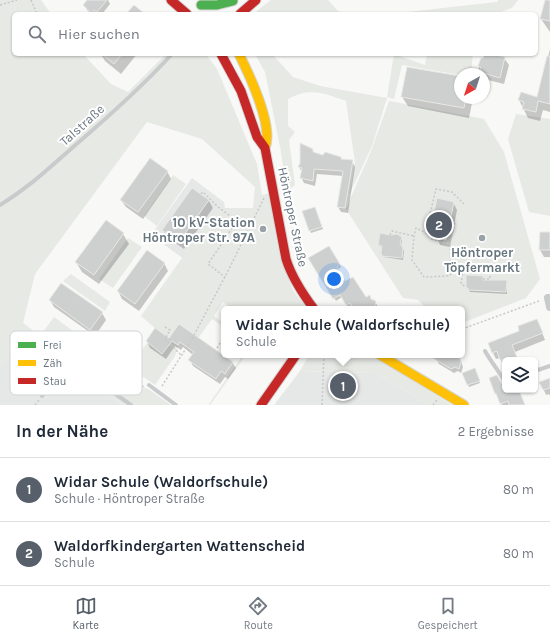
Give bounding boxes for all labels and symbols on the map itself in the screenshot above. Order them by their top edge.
north arrow [454,68,490,104]
street label: Talstraße [57,101,107,149]
street label: Höntroper Straße [275,166,311,269]
pin: 2 [426,210,452,240]
place label: 10 kV-Station Höntroper Str. 97A [142,215,255,245]
marker: 10 kV-Station Höntroper Str. 97A [258,224,268,234]
marker: Höntroper Töpfermarkt [477,233,487,243]
place label: Höntroper Töpfermarkt [444,245,520,275]
your location [324,269,344,289]
legend [10,331,142,395]
text: Frei [43,339,62,352]
text: Zäh [43,357,62,370]
pin: 1 [330,371,356,401]
text: Stau [43,375,67,388]

